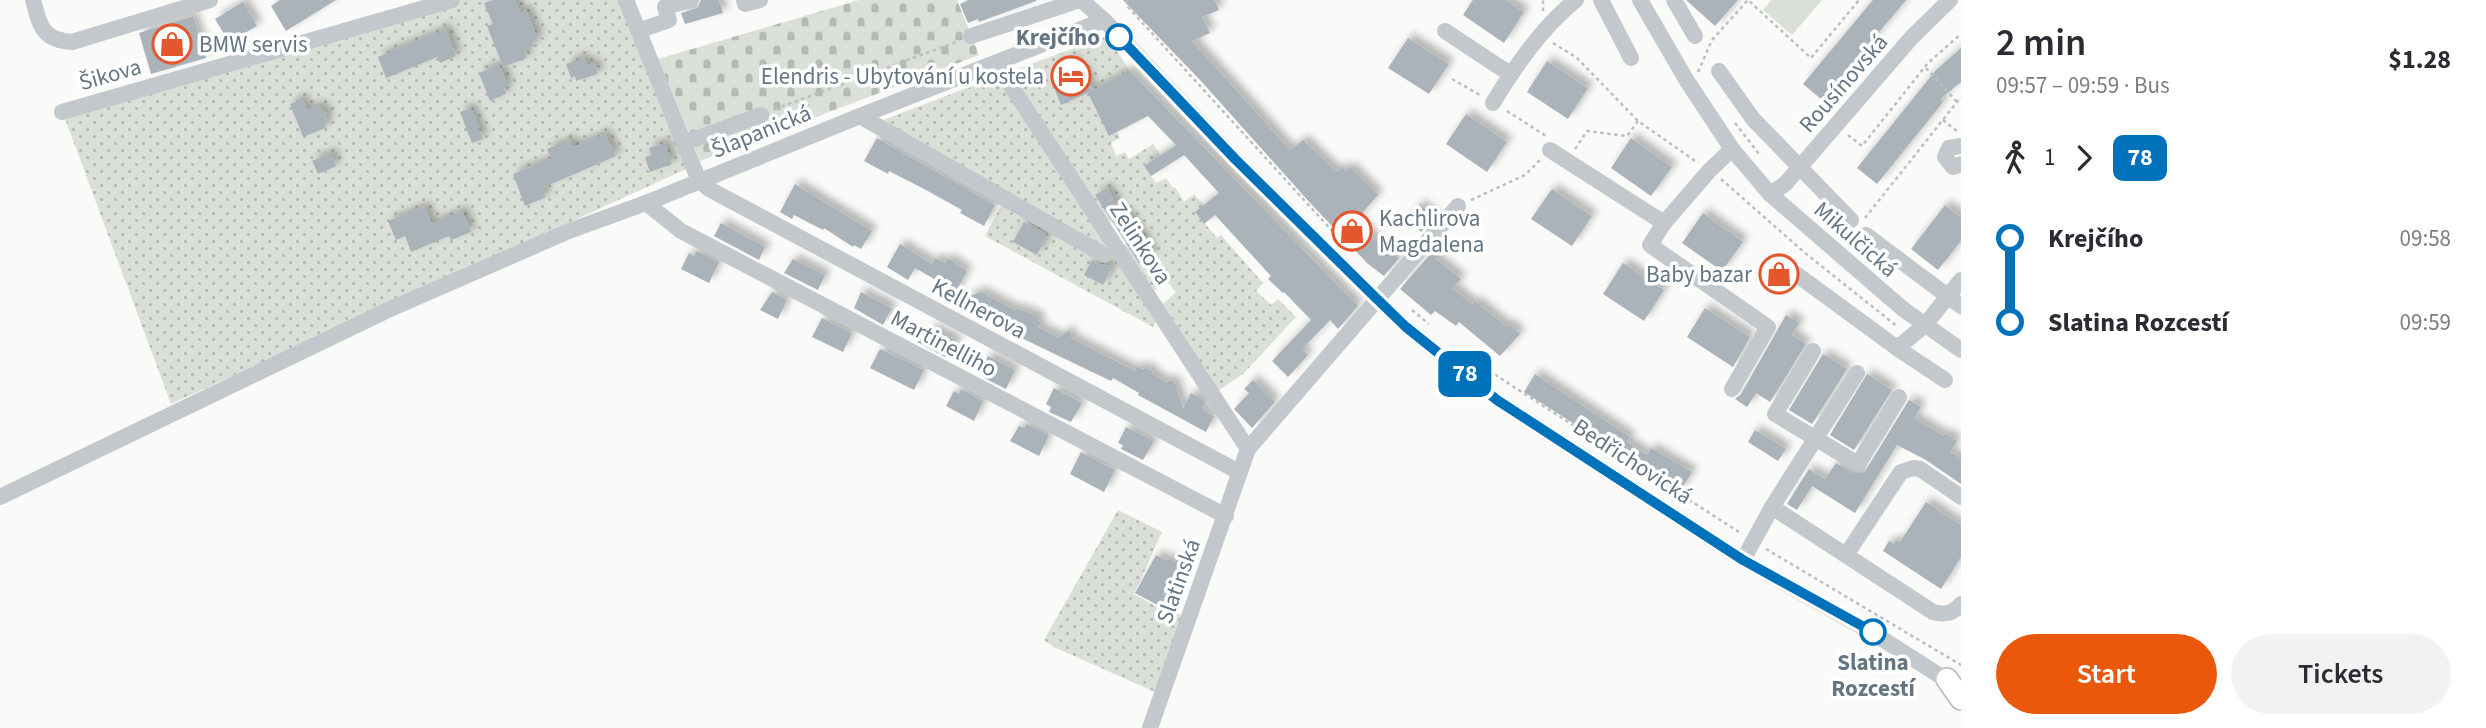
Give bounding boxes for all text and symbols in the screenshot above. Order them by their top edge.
text: 2 min [1996,16,2086,70]
place label: Krejčího [1016,21,1100,54]
shop icon: BMW servis [151,23,193,65]
marker: Krejčího [1106,24,1132,50]
street label: Rousínovská [1791,27,1896,140]
place label: BMW servis [199,28,308,61]
text: $1.28 [2388,41,2451,78]
street label: Šikova [75,50,145,99]
hotel icon: Elendris - Ubytování u kostela [1050,55,1092,97]
place label: Elendris - Ubytování u kostela [761,60,1044,93]
text: 09:57 – 09:59 · Bus [1996,69,2170,102]
street label: Šlapanická [706,96,816,166]
icon: walk [1996,139,2034,177]
icon: forward [2065,139,2103,177]
text: 78 [2127,140,2153,175]
text: 1 [2044,141,2055,174]
street label: Mikulčická [1807,194,1905,285]
street label: Zelinkova [1102,195,1180,291]
place label: Kachlirova Magdalena [1379,202,1484,261]
shop icon: Kachlirova Magdalena [1331,210,1373,252]
text: Krejčího [2048,220,2143,257]
text: 09:58 [2400,222,2451,255]
shop icon: Baby bazar [1758,253,1800,295]
place label: Baby bazar [1646,258,1753,291]
street label: Kellnerova [926,270,1032,347]
street label: Martinelliho [885,302,1003,385]
text: Slatina Rozcestí [2048,304,2229,341]
text: 09:59 [2400,306,2451,339]
line badge: 78 [1434,351,1496,397]
text: 78 [1452,356,1478,391]
street label: Bedřichovická [1567,410,1699,512]
street label: Slatinská [1148,534,1209,628]
marker: Slatina Rozcestí [1860,619,1886,645]
button: Start [1996,634,2217,714]
button: Tickets [2231,634,2451,714]
place label: Slatina Rozcestí [1831,646,1916,705]

